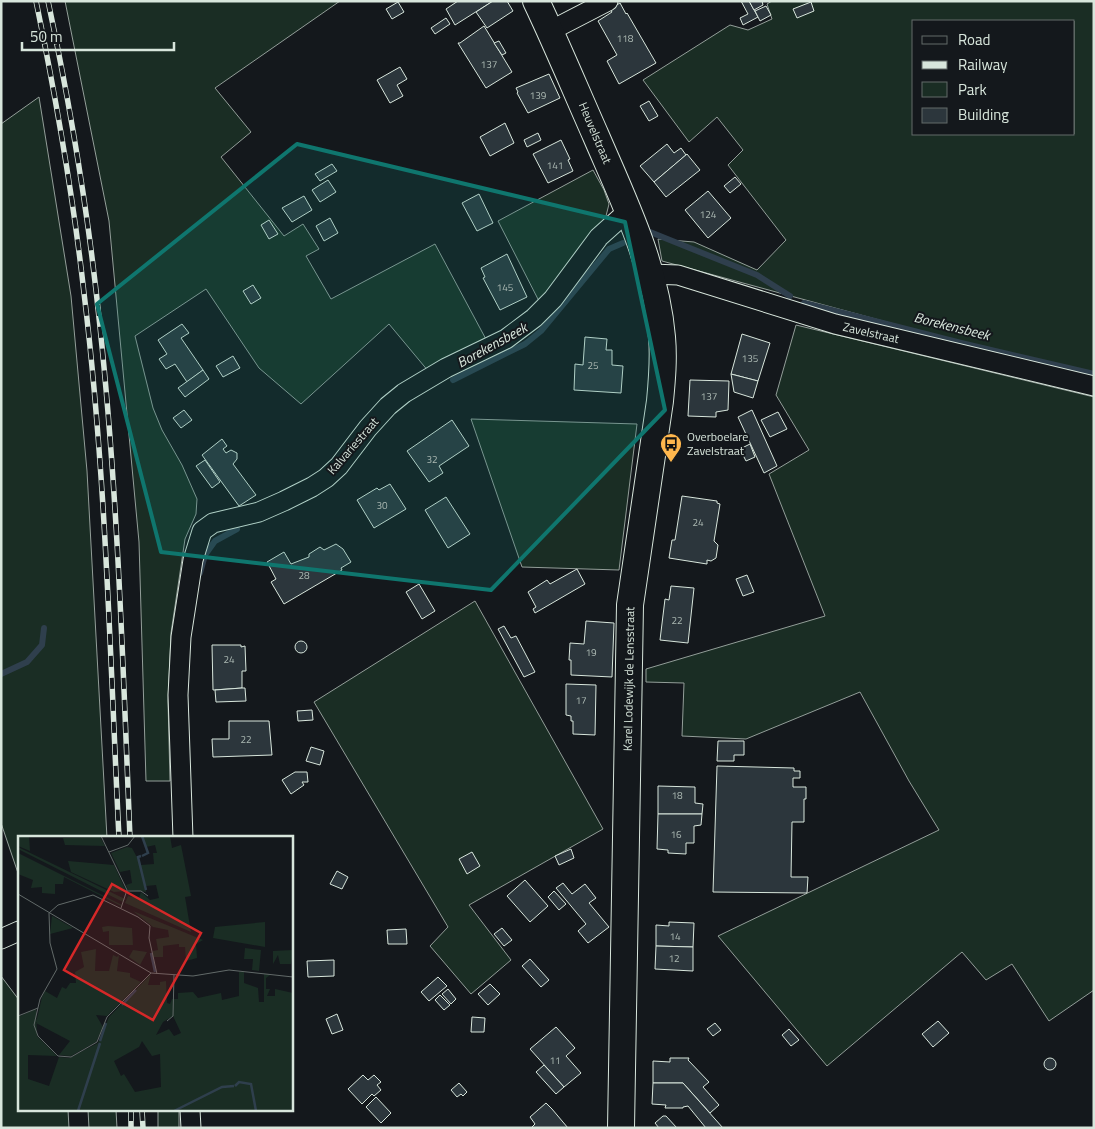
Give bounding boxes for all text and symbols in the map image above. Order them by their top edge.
scale bar [22,20,175,52]
legend [912,20,1075,135]
text: 50 m [30,25,63,48]
text: Road [958,28,990,51]
house number: 118 [617,31,634,46]
text: Railway [958,53,1008,76]
house number: 137 [481,57,497,72]
text: Park [958,78,987,101]
house number: 139 [530,88,547,103]
street label: Heuvelstraat [574,99,617,167]
text: Building [958,103,1009,126]
house number: 141 [547,158,563,173]
house number: 124 [700,207,717,222]
house number: 145 [497,280,514,295]
water label: Borekensbeek [912,306,994,345]
water label: Borekensbeek [453,316,532,372]
street label: Zavelstraat [841,317,902,348]
house number: 135 [742,351,759,366]
house number: 25 [587,358,599,373]
house number: 137 [701,389,717,404]
street label: Kalvariestraat [322,412,383,478]
place label: Overboelare Zavelstraat [687,427,748,460]
bus stop icon: Overboelare Zavelstraat [659,432,683,463]
house number: 32 [426,452,438,467]
house number: 30 [376,498,388,513]
house number: 24 [692,515,704,530]
house number: 28 [298,568,310,583]
street label: Karel Lodewijk de Lensstraat [618,606,639,751]
house number: 22 [671,613,683,628]
house number: 19 [585,645,597,660]
house number: 24 [223,652,235,667]
house number: 17 [575,693,587,708]
house number: 22 [240,732,252,747]
house number: 18 [671,788,683,803]
house number: 16 [670,827,682,842]
inset map [18,836,292,1112]
house number: 14 [669,929,681,944]
house number: 12 [668,951,680,966]
house number: 11 [549,1053,561,1068]

